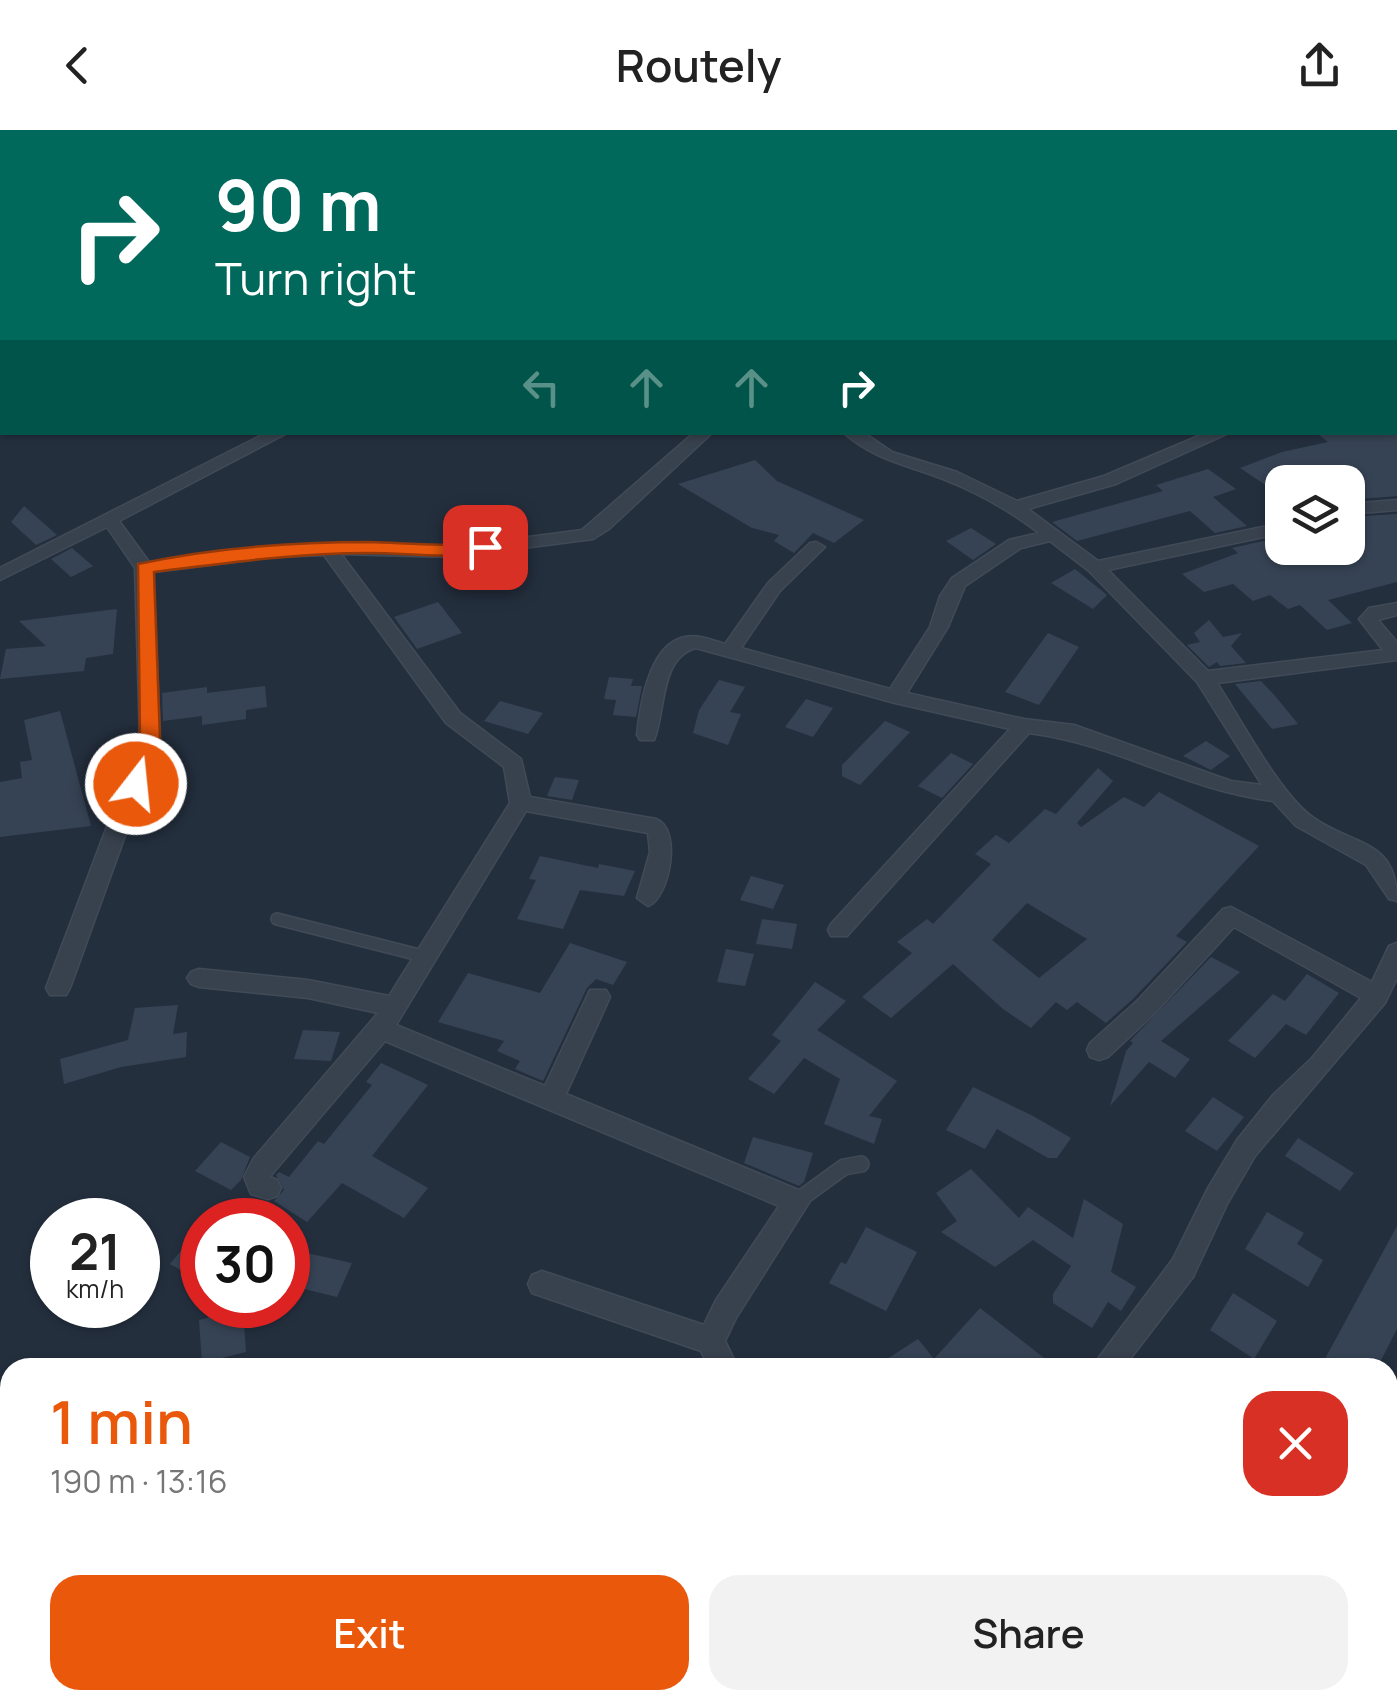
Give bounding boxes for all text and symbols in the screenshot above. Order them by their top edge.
text: Routely [616,34,781,96]
icon: back [50,38,105,93]
icon: share [1292,38,1347,93]
text: 90 m [215,156,382,252]
icon: right [50,170,180,300]
text: Turn right [215,247,416,309]
icon: left [514,360,569,415]
icon: ahead [619,360,674,415]
icon: ahead [724,360,779,415]
icon: right [829,360,884,415]
map controls [1265,465,1365,565]
button: layers [1265,465,1365,565]
pin [443,505,528,590]
icon: arrive [458,520,513,575]
position arrow [84,732,188,836]
speed limit sign: 30 [180,1198,310,1328]
text: 21 [69,1217,121,1285]
text: km/h [66,1271,124,1306]
text: 1 min [50,1380,193,1462]
button: close [1243,1391,1348,1496]
text: 190 m · 13:16 [50,1459,228,1503]
button: Exit [50,1575,689,1690]
button: Share [709,1575,1348,1690]

